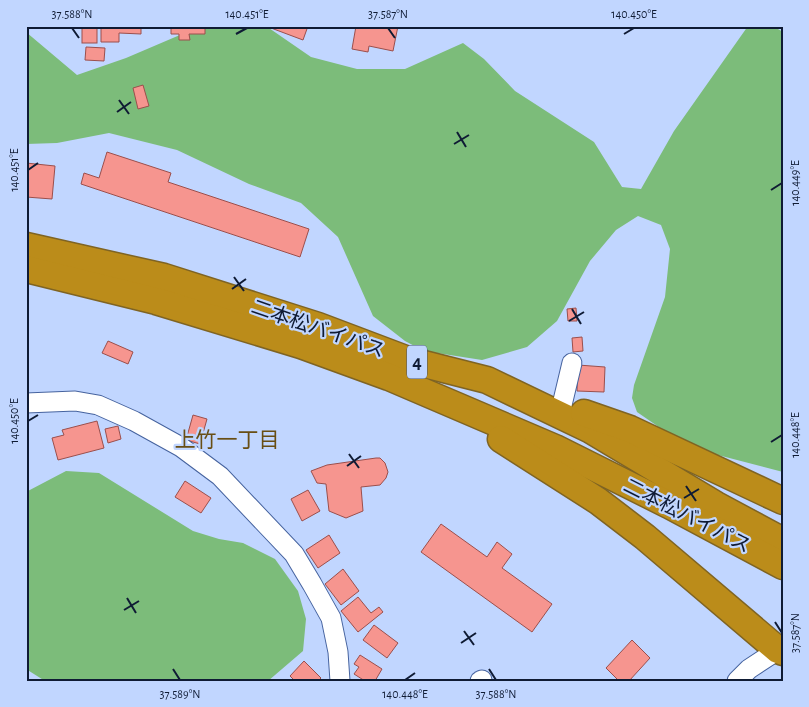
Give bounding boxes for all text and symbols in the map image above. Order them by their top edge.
text: 37.588°N [52,8,92,20]
text: 140.451°E [225,8,269,20]
text: 37.587°N [368,8,408,20]
text: 140.450°E [611,8,657,20]
text: 140.451°E [8,148,20,192]
text: 140.449°E [789,160,801,206]
street label: 二本松バイパス [249,296,388,361]
road number: 4 [407,346,427,378]
text: 140.450°E [8,398,20,444]
text: 140.448°E [789,412,801,458]
district label: 上竹一丁目 [175,429,280,451]
street label: 二本松バイパス [620,475,754,557]
text: 37.587°N [789,613,801,653]
text: 37.589°N [160,688,200,700]
text: 140.448°E [382,688,428,700]
text: 37.588°N [476,688,516,700]

